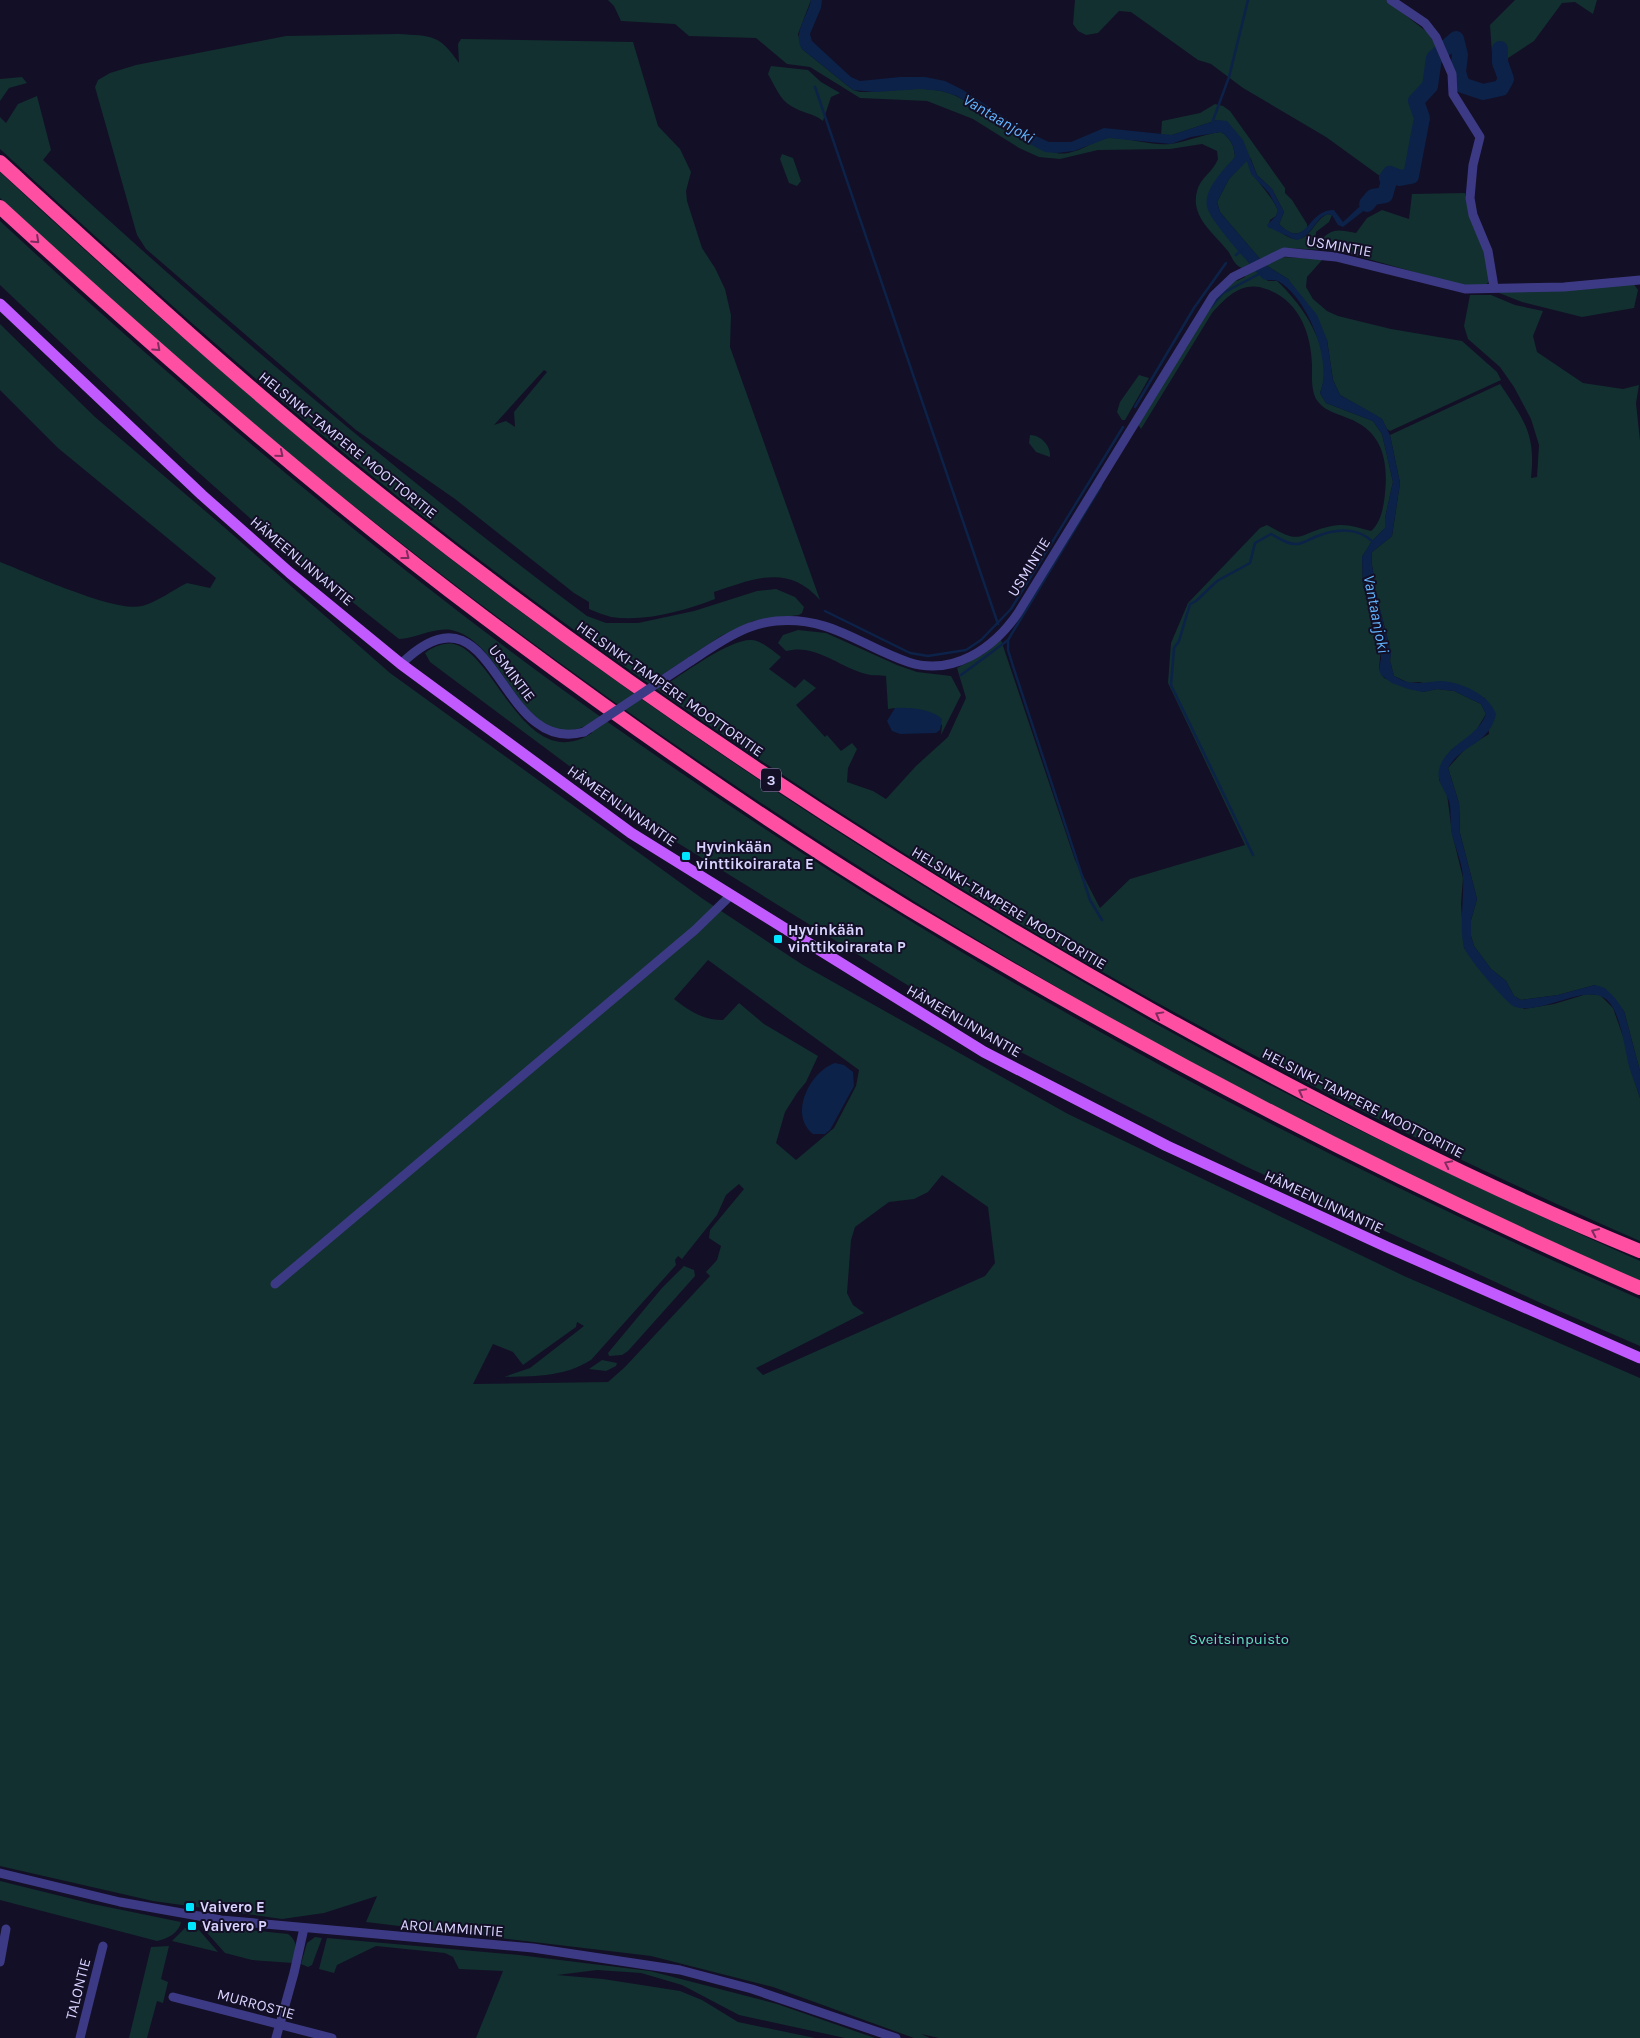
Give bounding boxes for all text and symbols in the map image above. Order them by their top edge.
water label: Vantaanjoki [960,90,1038,147]
street label: USMINTIE [1305,231,1373,261]
one-way arrow [30,234,39,243]
one-way arrow [151,342,160,351]
street label: HELSINKI-TAMPERE MOOTTORITIE [255,368,441,522]
one-way arrow [275,448,284,457]
street label: HÄMEENLINNANTIE [247,513,357,609]
street label: USMINTIE [1004,534,1054,600]
one-way arrow [400,551,409,559]
water label: Vantaanjoki [1360,573,1393,655]
street label: HELSINKI-TAMPERE MOOTTORITIE [573,617,767,761]
street label: USMINTIE [485,641,539,705]
street label: HÄMEENLINNANTIE [564,762,680,850]
road number: 3 [761,768,781,792]
place label: Hyvinkään vinttikoirarata E [696,838,814,873]
street label: HELSINKI-TAMPERE MOOTTORITIE [908,843,1110,973]
marker: Hyvinkään vinttikoirarata E [680,850,692,862]
place label: Hyvinkään vinttikoirarata P [788,921,906,956]
marker: Hyvinkään vinttikoirarata P [772,933,784,945]
street label: HÄMEENLINNANTIE [904,981,1024,1061]
one-way arrow [1155,1011,1164,1021]
street label: HELSINKI-TAMPERE MOOTTORITIE [1259,1044,1467,1162]
one-way arrow [1298,1088,1307,1098]
one-way arrow [1444,1160,1453,1170]
street label: HÄMEENLINNANTIE [1262,1167,1386,1237]
one-way arrow [1591,1228,1600,1239]
park label: Sveitsinpuisto [1189,1630,1289,1648]
place label: Vaivero E [200,1898,265,1916]
marker: Vaivero E [184,1901,196,1913]
street label: AROLAMMINTIE [400,1915,504,1941]
place label: Vaivero P [202,1917,267,1935]
marker: Vaivero P [186,1920,198,1932]
street label: TALONTIE [62,1956,94,2022]
street label: MURROSTIE [215,1985,297,2023]

